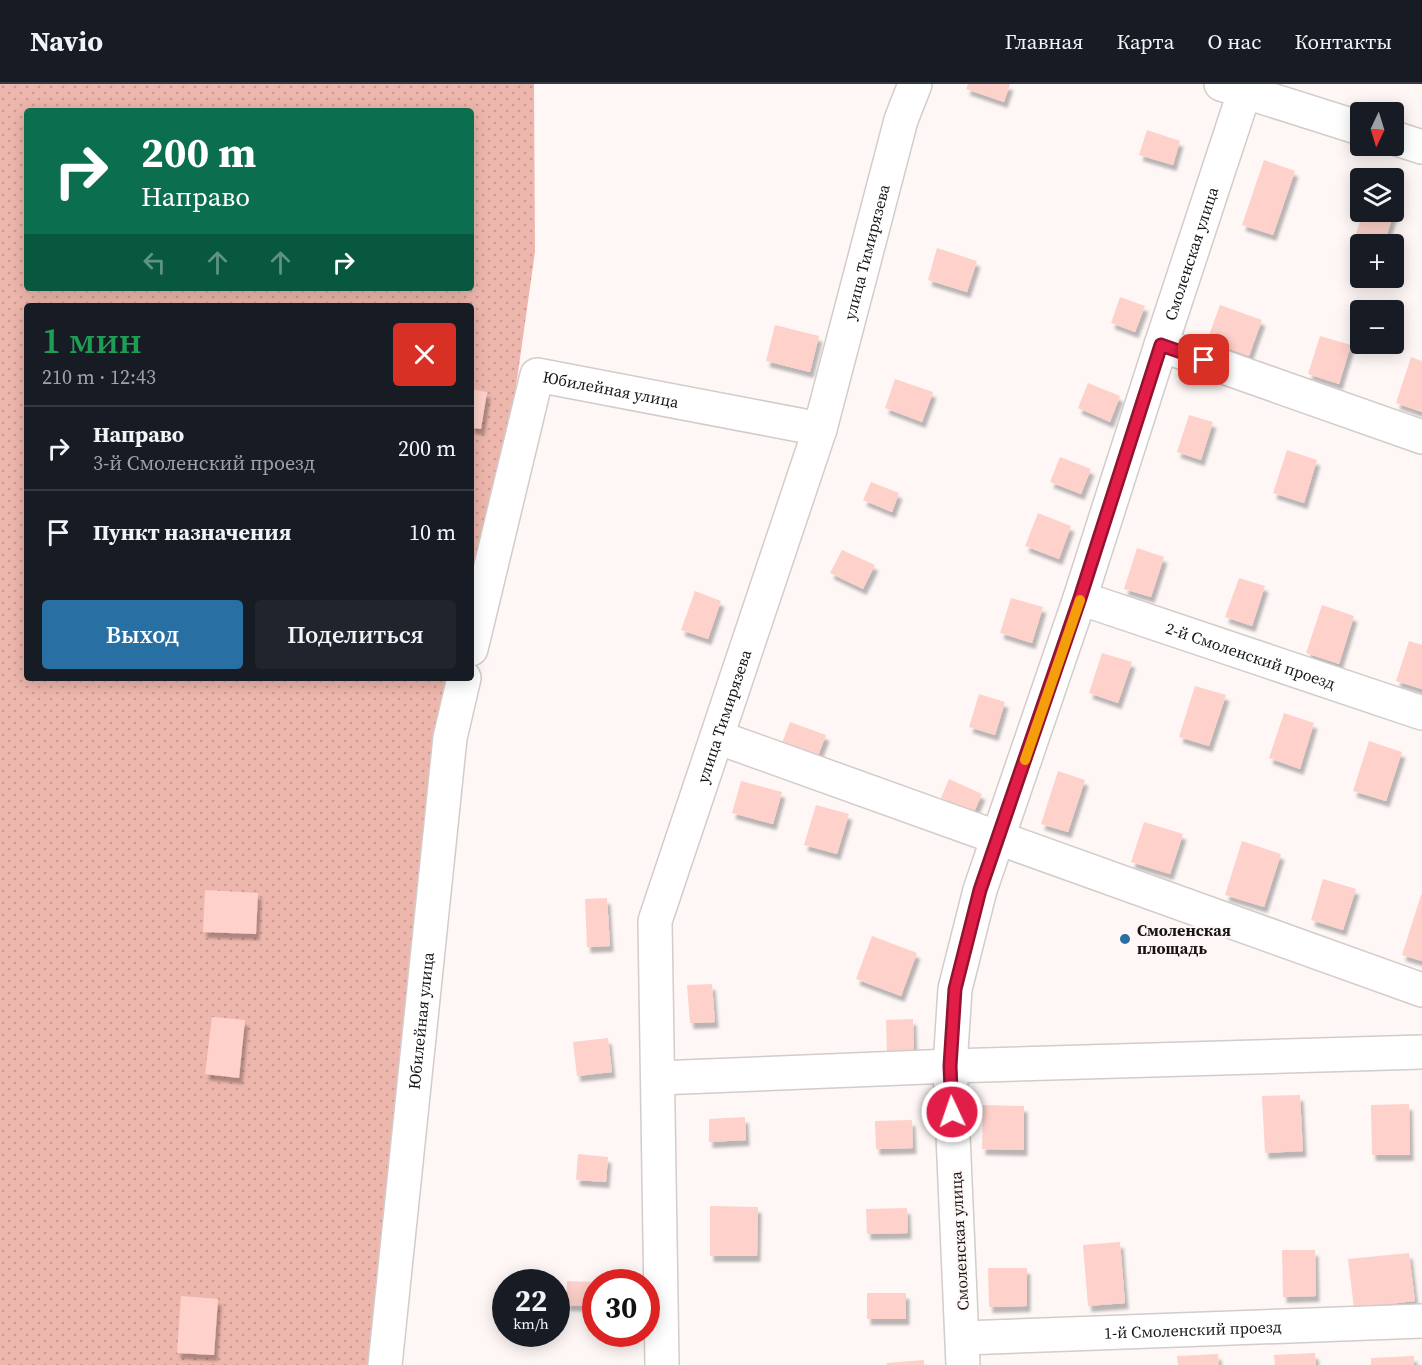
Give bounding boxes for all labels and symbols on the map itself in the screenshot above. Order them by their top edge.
north arrow [1350,102,1404,156]
street label: улица Тимирязева [838,181,895,322]
street label: Смоленская улица [1159,183,1224,323]
pin [1178,334,1229,385]
street label: Юбилейная улица [541,365,681,413]
street label: 2-й Смоленский проезд [1163,617,1338,694]
street label: улица Тимирязева [691,646,757,786]
place label: Смоленская площадь [1137,919,1231,959]
marker: Смоленская площадь [1118,932,1132,946]
street label: Юбилейная улица [403,950,439,1091]
position arrow [920,1080,984,1144]
street label: Смоленская улица [944,1170,974,1311]
speed limit sign: 30 [582,1269,660,1347]
street label: 1-й Смоленский проезд [1104,1315,1282,1344]

